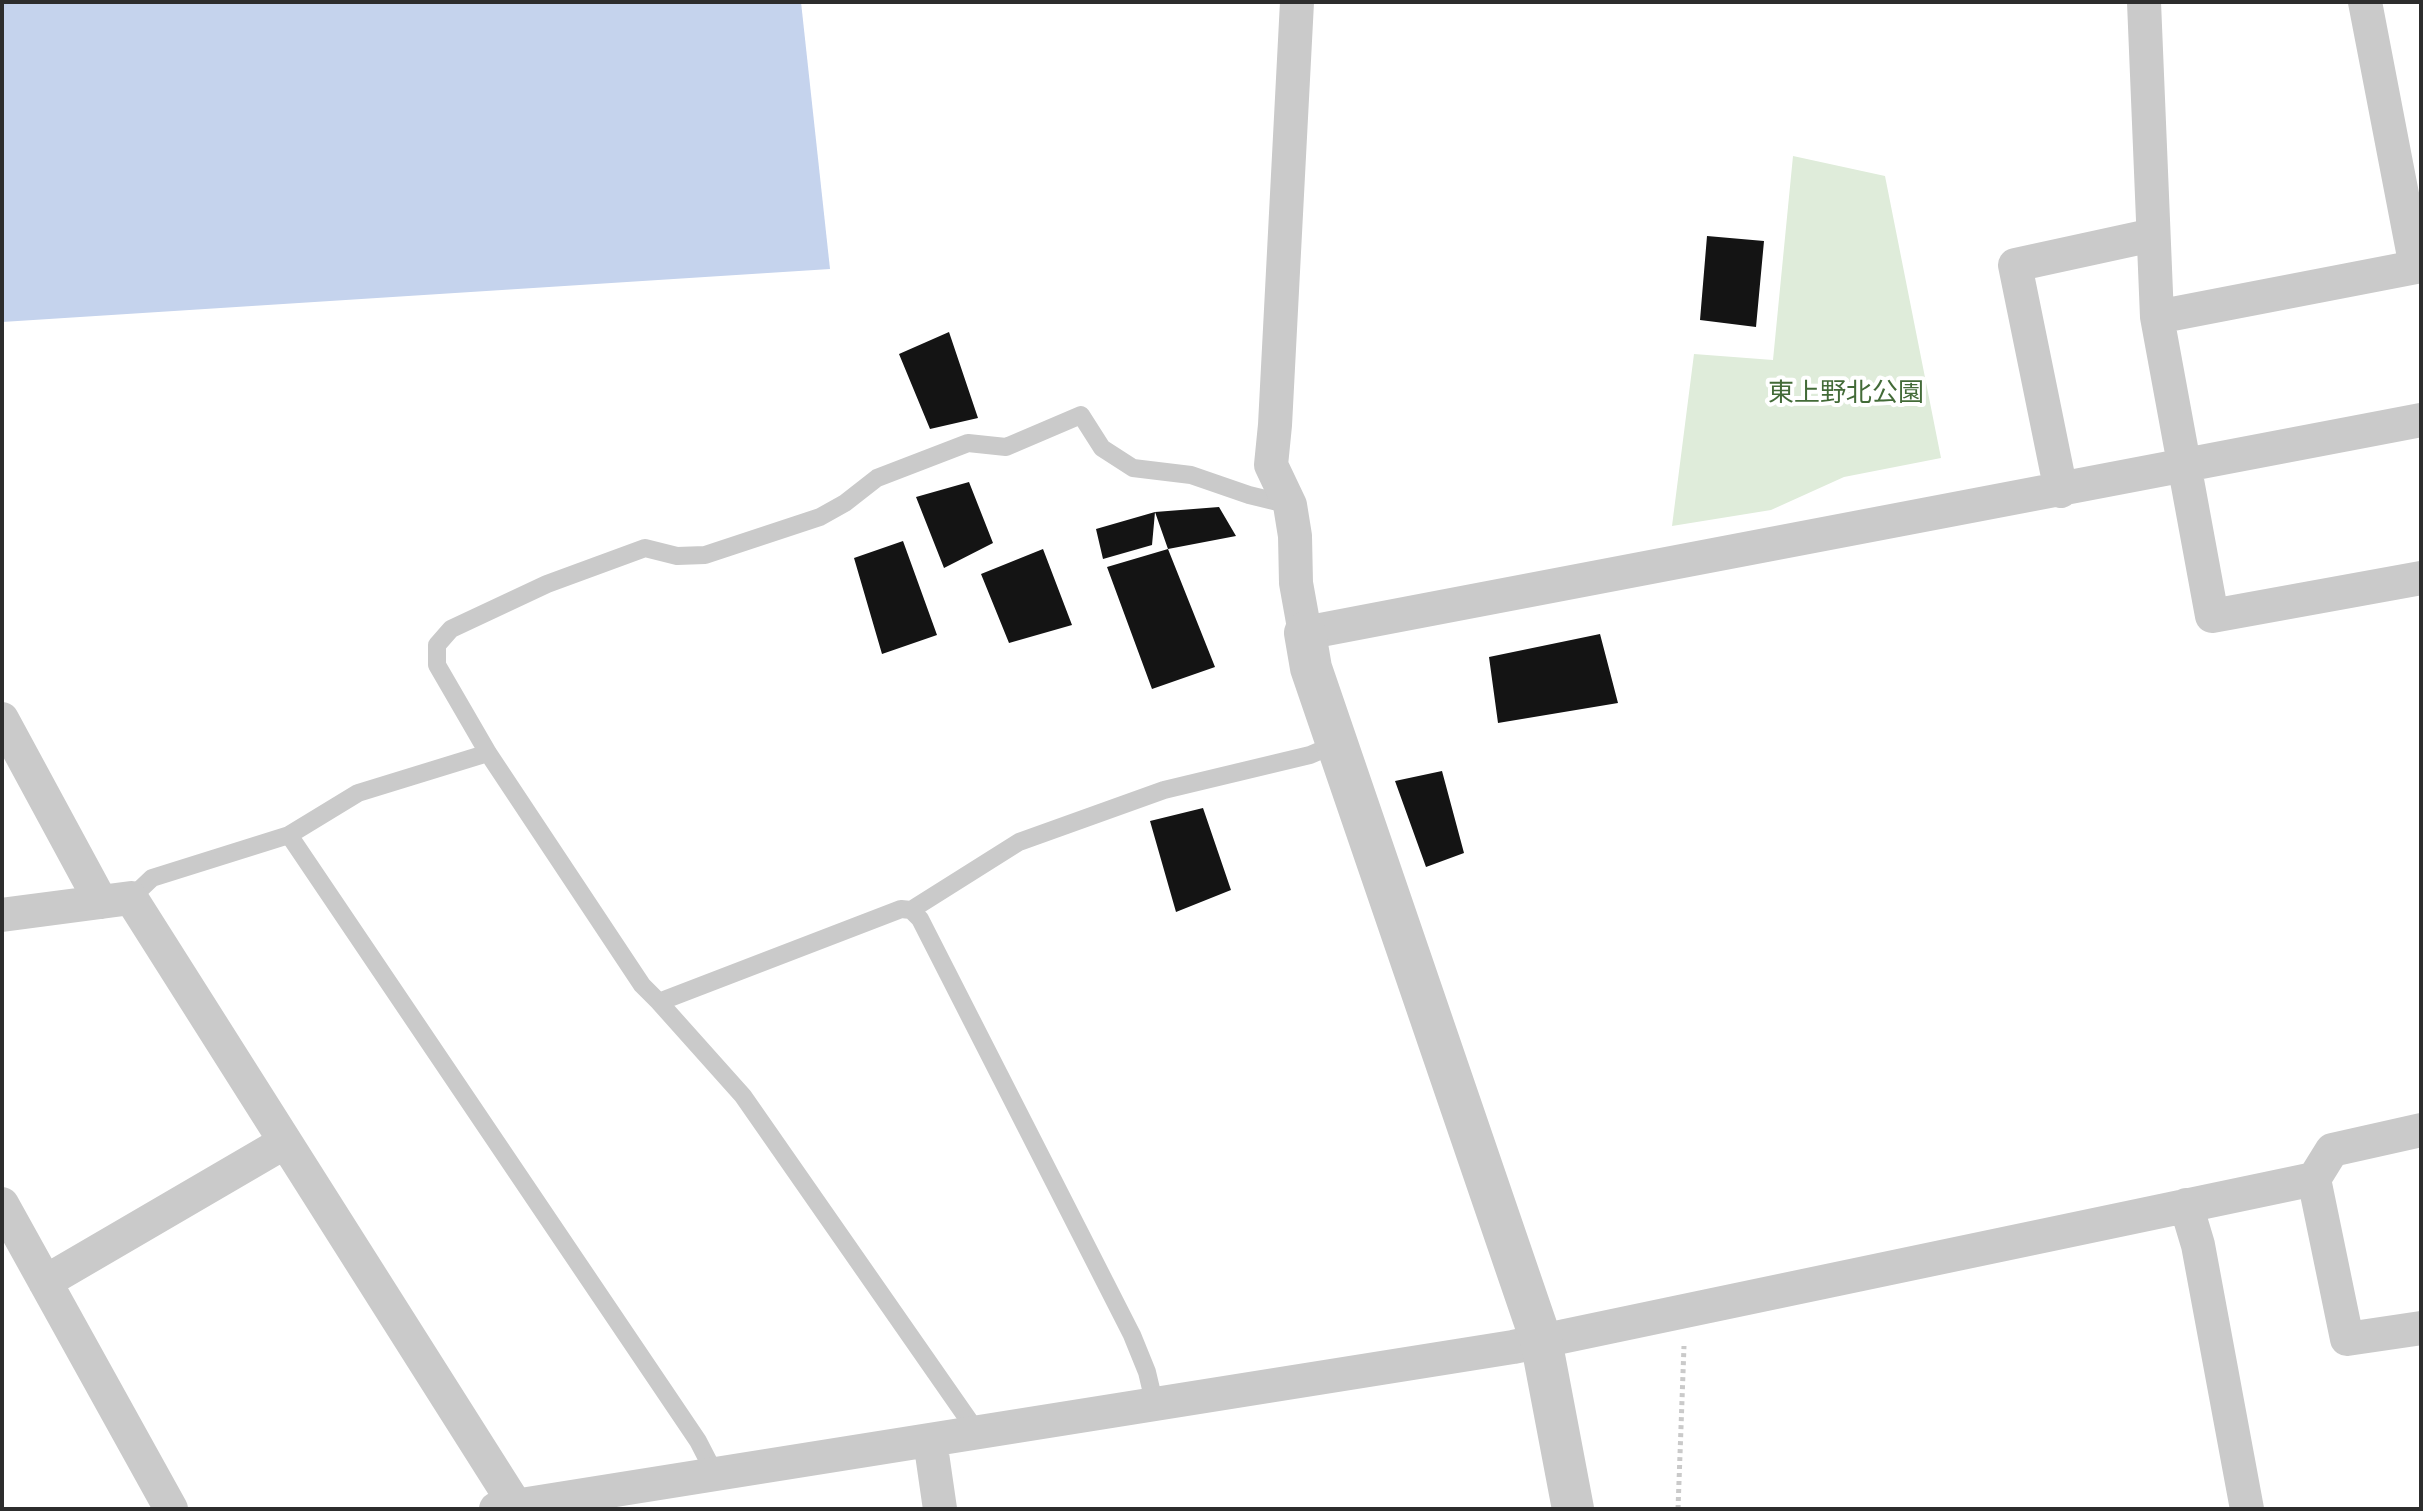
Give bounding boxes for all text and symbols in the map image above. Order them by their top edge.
park label: 東上野北公園 [1768,378,1924,410]

